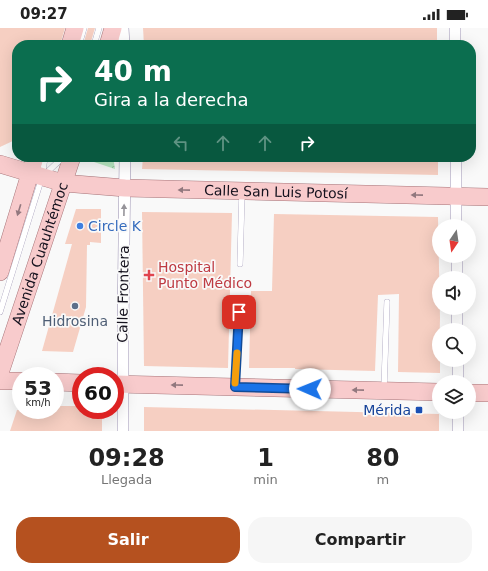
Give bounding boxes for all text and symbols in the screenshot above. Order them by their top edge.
text: 09:27 [20,5,68,23]
text: 40 m [94,55,172,88]
icon: right [28,56,80,108]
text: Gira a la derecha [94,89,249,110]
icon: left [170,132,192,154]
icon: ahead [212,132,234,154]
icon: ahead [254,132,276,154]
icon: right [296,132,318,154]
street label: Avenida Cuauhtémoc [9,180,71,327]
street label: Calle San Luis Potosí [204,182,349,202]
one-way arrow [178,186,190,193]
one-way arrow [411,192,423,199]
one-way arrow [16,204,22,216]
one-way arrow [121,204,128,216]
place label: Circle K [88,218,142,234]
north arrow [432,219,476,263]
map controls [432,219,476,419]
marker: Circle K [75,221,85,231]
street label: Calle Frontera [114,245,132,343]
place label: Hospital Punto Médico [158,259,252,291]
marker: Hospital Punto Médico [143,269,155,281]
button: sound [432,271,476,315]
pin [222,295,256,329]
marker: Hidrosina [70,301,80,311]
icon: arrive [228,301,250,323]
place label: Hidrosina [42,313,108,329]
button: search [432,323,476,367]
speed limit sign: 60 [72,367,124,419]
position arrow [289,368,331,410]
button: layers [432,375,476,419]
text: 53 [24,376,52,400]
one-way arrow [171,382,183,389]
one-way arrow [351,387,364,393]
text: km/h [25,397,51,408]
place label: Mérida [363,402,411,418]
marker: Mérida [414,405,424,415]
text: 09:28 [88,444,165,472]
text: 1 [257,444,274,472]
text: 80 [366,444,400,472]
text: Llegada [101,472,152,487]
text: min [253,472,278,487]
text: m [377,472,389,487]
button: Salir [16,517,240,563]
button: Compartir [248,517,472,563]

